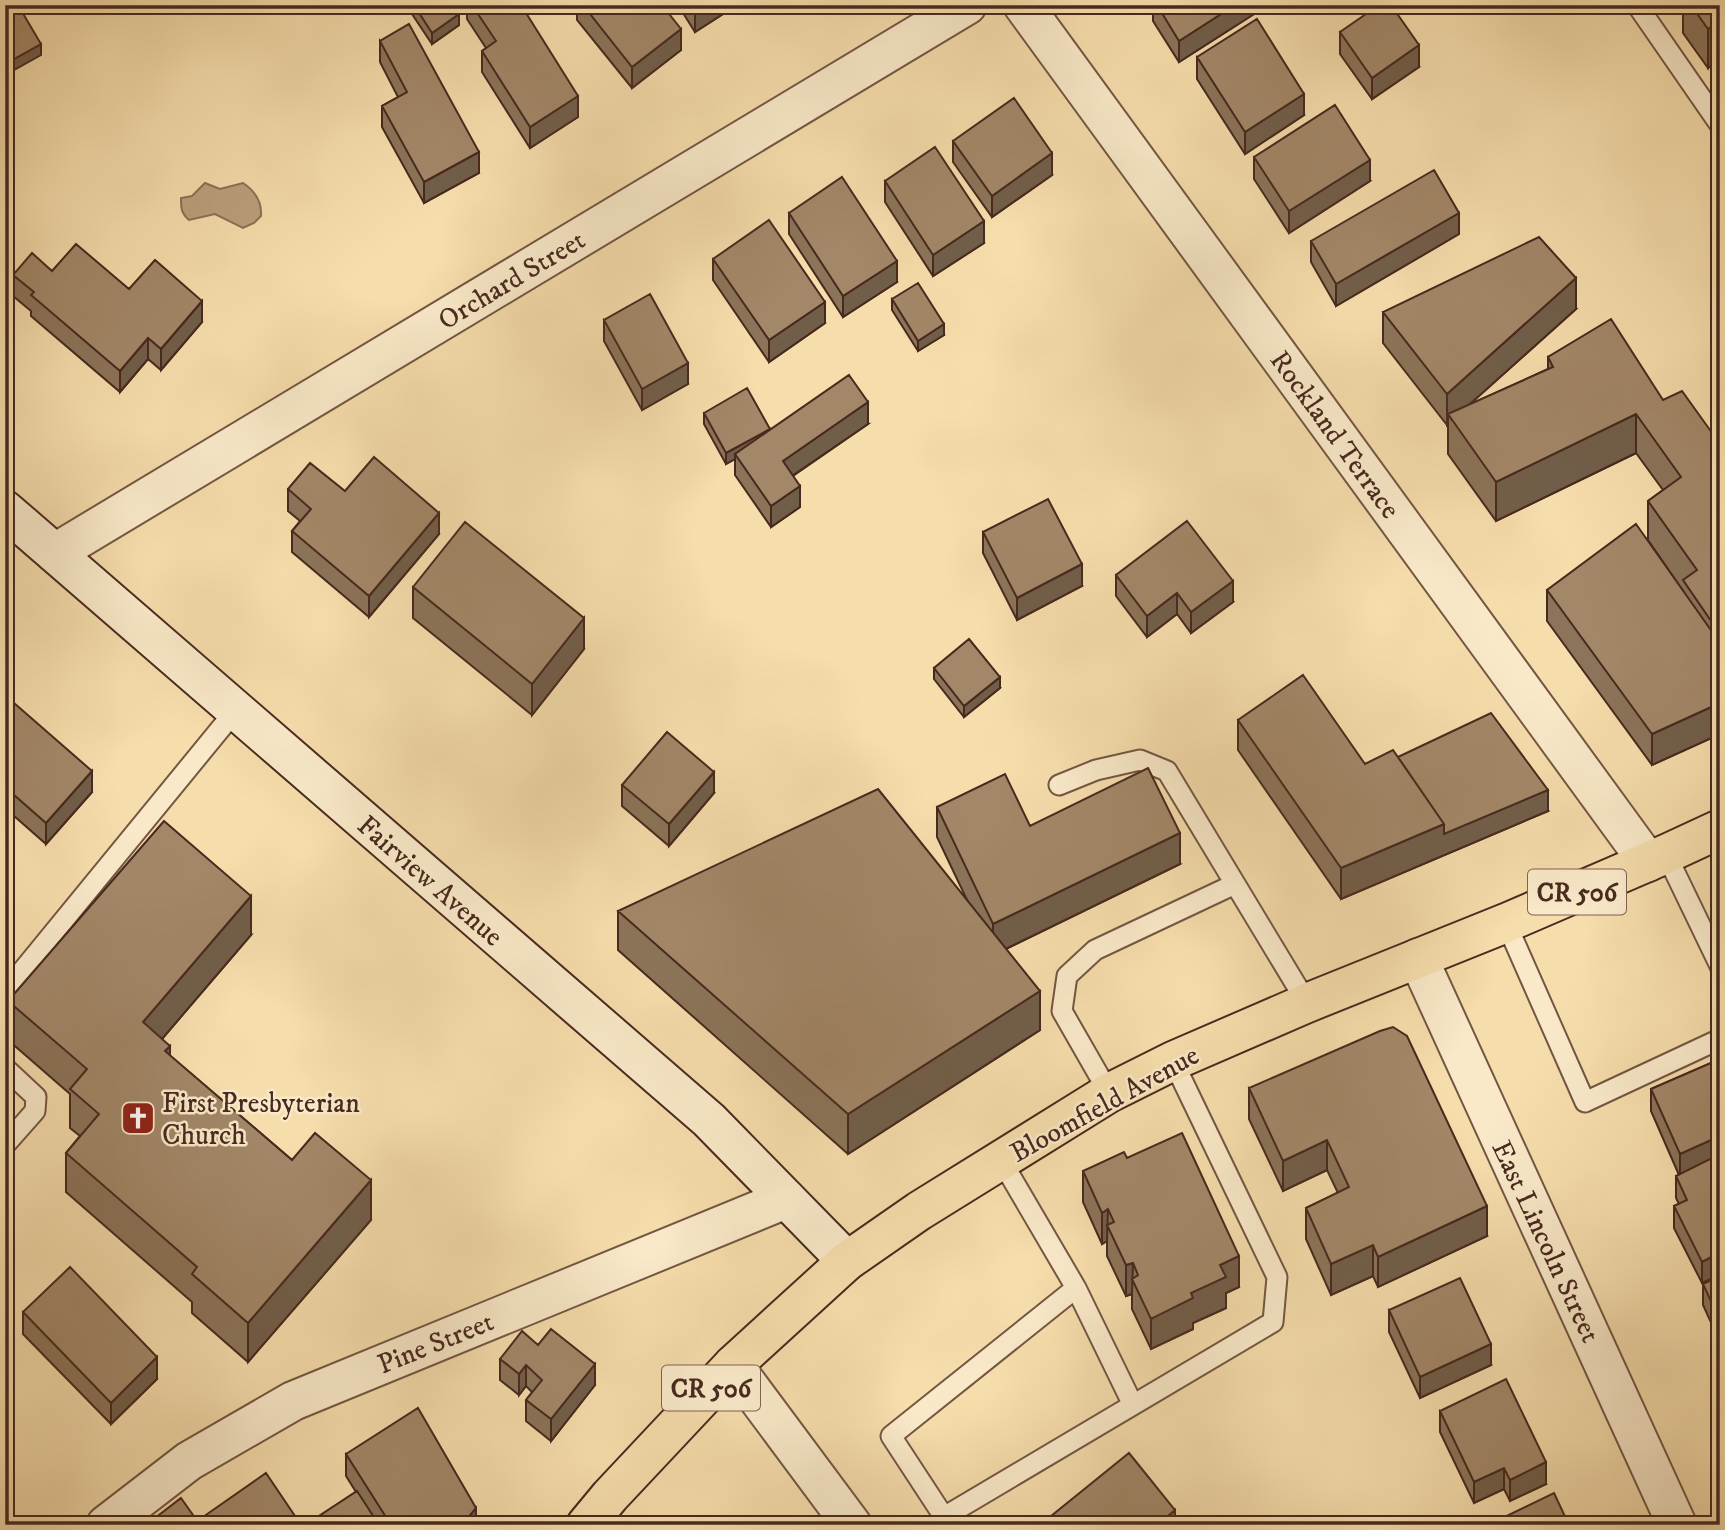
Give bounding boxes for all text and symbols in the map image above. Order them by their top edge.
street label: Orchard Street [432,223,592,338]
street label: Rockland Terrace [1262,344,1407,526]
street label: Fairview Avenue [350,808,510,954]
road number: CR 506 [1528,870,1626,914]
street label: Bloomfield Avenue [1004,1038,1205,1171]
place label: First Presbyterian Church [162,1086,360,1153]
church icon: First Presbyterian Church [119,1099,157,1137]
street label: East Lincoln Street [1484,1135,1608,1348]
street label: Pine Street [373,1304,499,1382]
road number: CR 506 [662,1366,760,1410]

